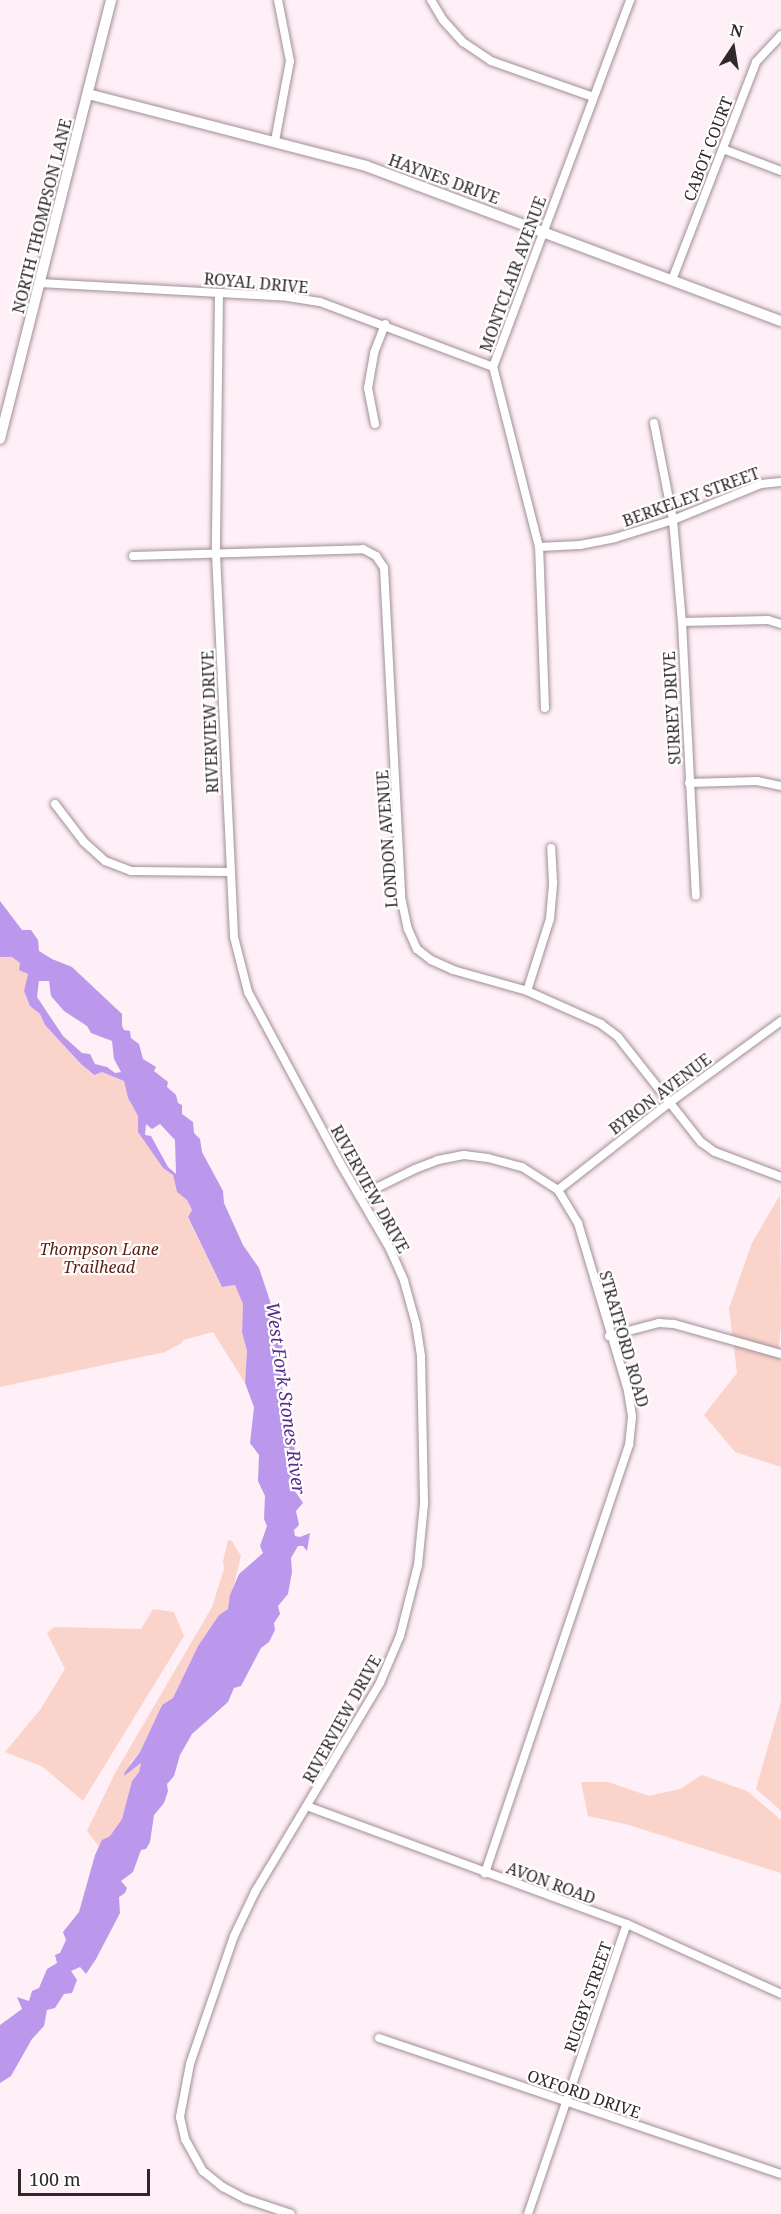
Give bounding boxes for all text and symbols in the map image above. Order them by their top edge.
north arrow [703,18,763,78]
text: N [728,18,745,42]
street label: CABOT COURT [679,94,737,204]
street label: NORTH THOMPSON LANE [8,116,76,316]
street label: HAYNES DRIVE [386,150,502,208]
street label: MONTCLAIR AVENUE [476,193,550,355]
street label: ROYAL DRIVE [203,269,309,297]
street label: BERKELEY STREET [620,463,762,531]
street label: RIVERVIEW DRIVE [198,650,222,794]
street label: SURREY DRIVE [659,651,685,765]
street label: LONDON AVENUE [373,769,401,909]
street label: BYRON AVENUE [605,1049,715,1139]
street label: RIVERVIEW DRIVE [327,1122,413,1256]
park label: Thompson Lane Trailhead [39,1239,159,1277]
street label: STRATFORD ROAD [595,1269,653,1409]
water label: West Fork Stones River [262,1301,310,1495]
street label: RIVERVIEW DRIVE [299,1652,385,1786]
street label: AVON ROAD [504,1858,598,1908]
street label: RUGBY STREET [560,1939,616,2055]
street label: OXFORD DRIVE [525,2066,643,2122]
scale bar [21,2157,153,2195]
text: 100 m [29,2167,81,2191]

